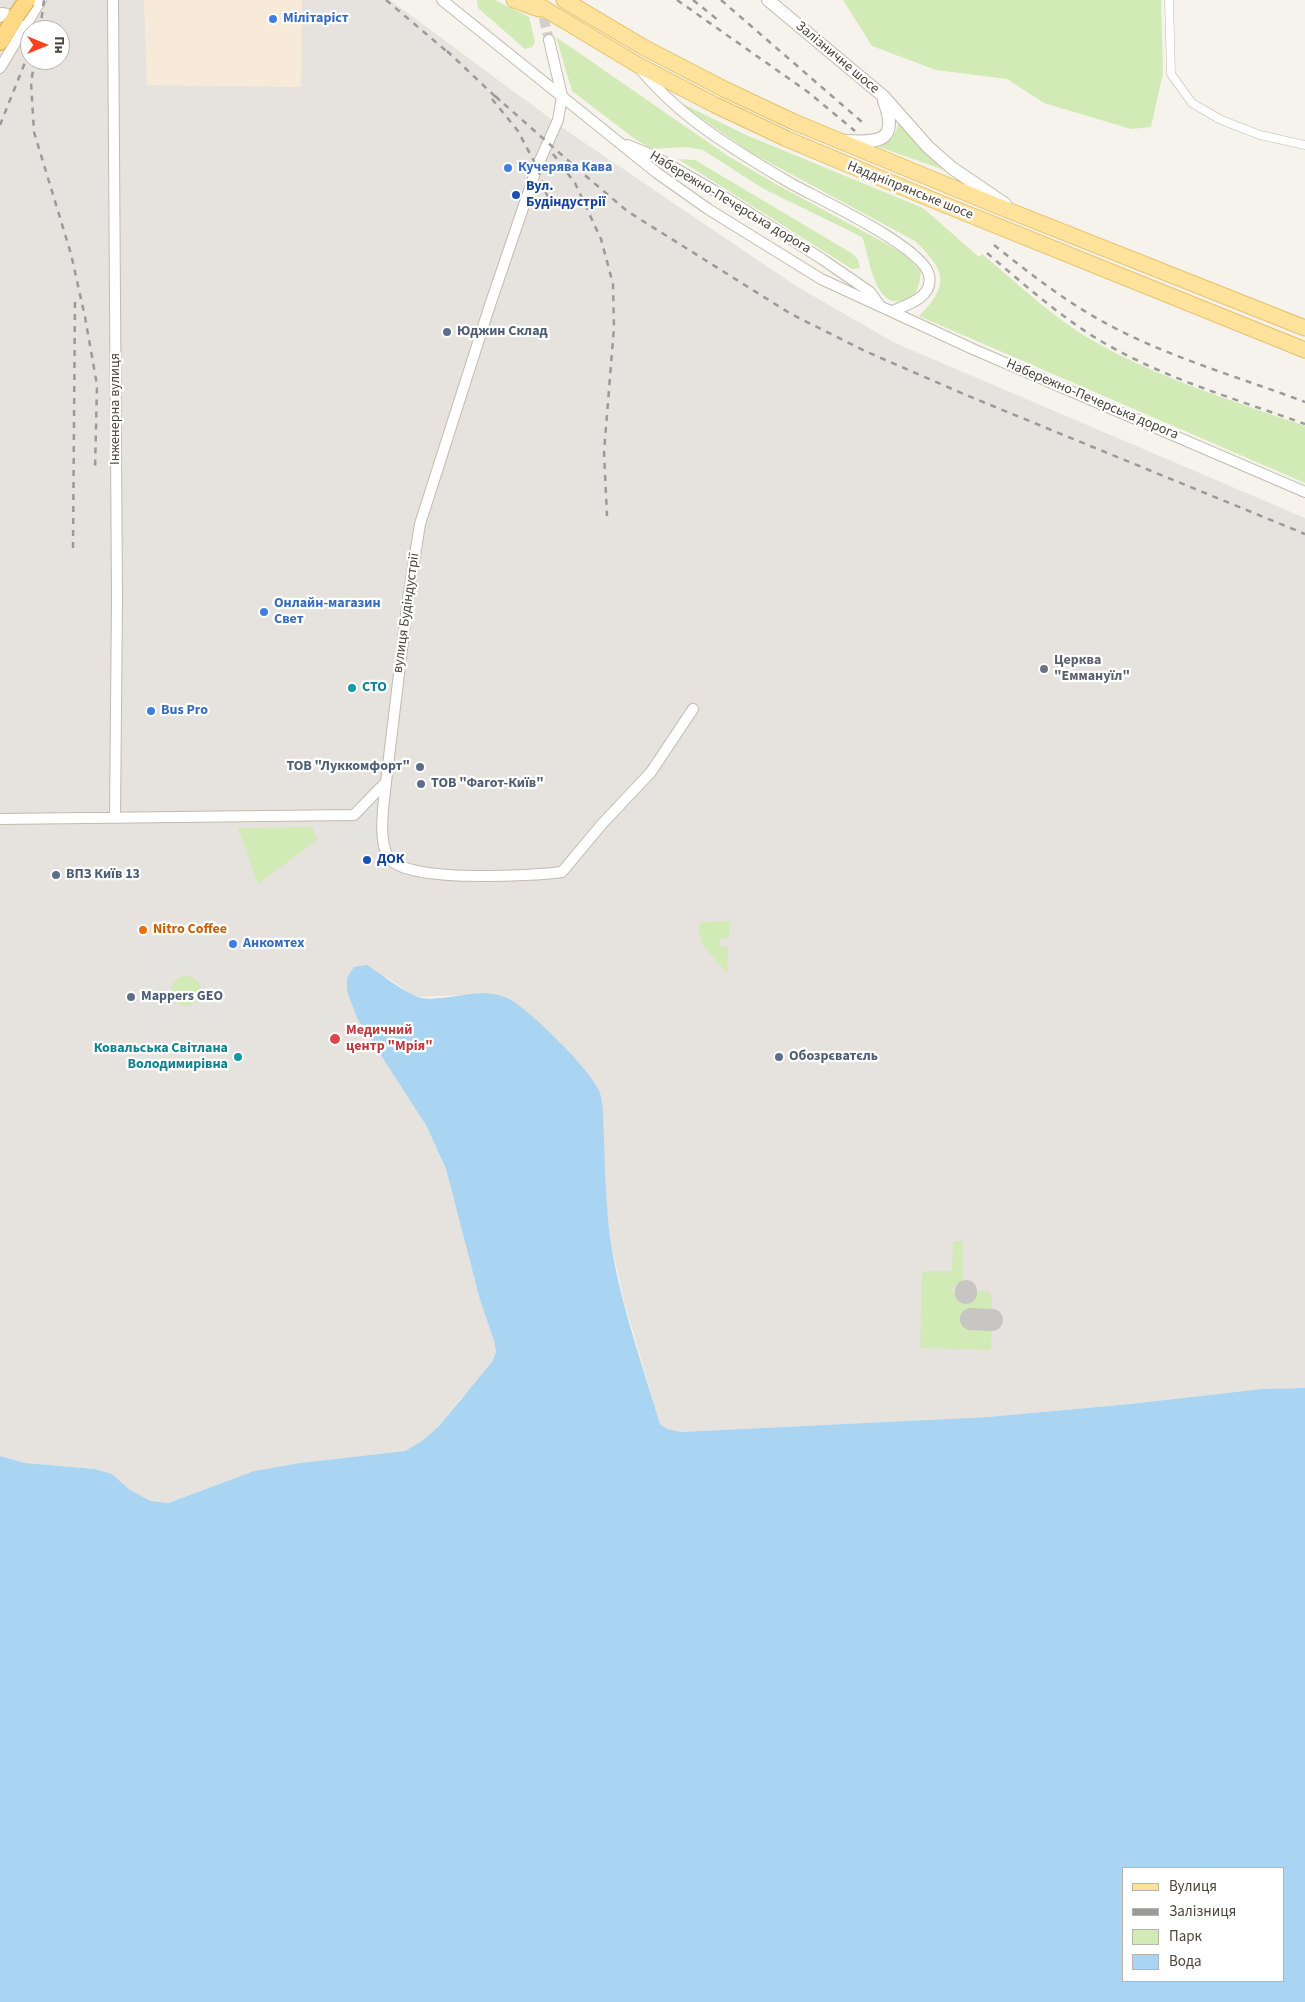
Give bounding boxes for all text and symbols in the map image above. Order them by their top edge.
place label: Мілітаріст [283,11,349,27]
marker: Мілітаріст [267,13,279,25]
street label: Залізничне шосе [792,18,882,98]
north arrow [20,20,70,70]
text: Пн [49,36,69,54]
street label: Набережно-Печерська дорога [646,148,814,258]
street label: Наддніпрянське шосе [845,158,975,224]
place label: Кучерява Кава [518,160,612,176]
marker: Кучерява Кава [502,162,514,174]
place label: Вул. Будіндустрії [526,179,606,212]
marker: Вул. Будіндустрії [510,189,522,201]
place label: Юджин Склад [457,324,548,340]
marker: Юджин Склад [441,326,453,338]
street label: Інженерна вулиця [108,353,124,465]
street label: Набережно-Печерська дорога [1003,356,1181,444]
street label: вулиця Будіндустрії [390,552,424,674]
place label: Онлайн-магазин Свет [274,596,381,628]
marker: Онлайн-магазин Свет [258,606,270,618]
place label: Церква "Еммануїл" [1054,653,1130,686]
marker: Церква "Еммануїл" [1038,663,1050,675]
place label: СТО [362,680,387,696]
marker: СТО [346,682,358,694]
place label: Bus Pro [161,703,208,719]
marker: Bus Pro [145,705,157,717]
place label: ТОВ "Луккомфорт" [286,759,410,775]
marker: ТОВ "Луккомфорт" [414,761,426,773]
place label: ТОВ "Фагот-Київ" [431,776,544,792]
marker: ТОВ "Фагот-Київ" [415,778,427,790]
place label: ДОК [377,852,404,868]
marker: ДОК [361,854,373,866]
place label: ВПЗ Київ 13 [66,867,140,883]
marker: ВПЗ Київ 13 [50,869,62,881]
place label: Nitro Coffee [153,922,227,938]
marker: Nitro Coffee [137,924,149,936]
place label: Анкомтех [243,936,304,952]
marker: Анкомтех [227,938,239,950]
place label: Mappers GEO [141,989,223,1005]
marker: Mappers GEO [125,991,137,1003]
place label: Медичний центр "Мрія" [346,1023,433,1056]
marker: Медичний центр "Мрія" [328,1032,342,1046]
place label: Ковальська Світлана Володимирівна [94,1041,228,1074]
place label: Обозрєватєль [789,1049,878,1065]
marker: Ковальська Світлана Володимирівна [232,1051,244,1063]
marker: Обозрєватєль [773,1051,785,1063]
legend [1122,1867,1285,1982]
text: Вулиця [1169,1876,1217,1897]
text: Залізниця [1169,1901,1236,1922]
text: Парк [1169,1926,1202,1947]
text: Вода [1169,1951,1202,1972]

